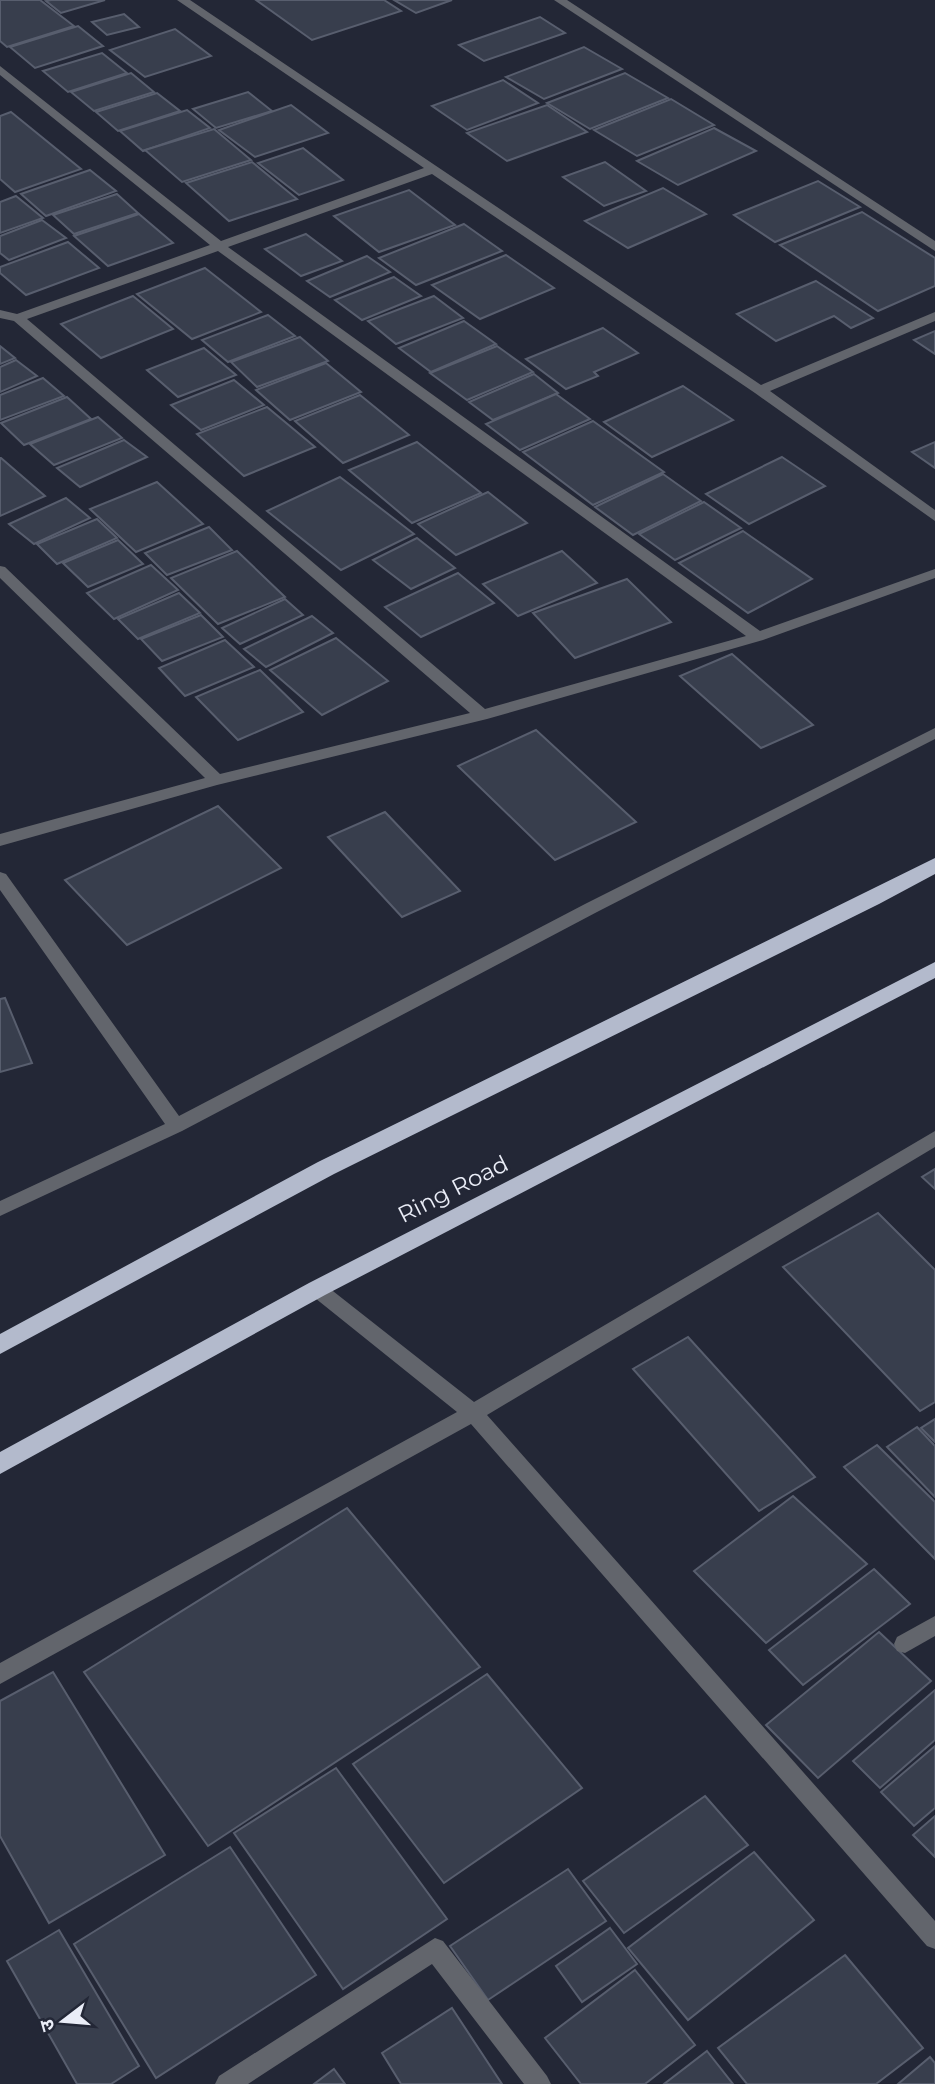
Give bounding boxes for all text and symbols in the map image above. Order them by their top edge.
street label: Ring Road [393,1149,513,1229]
north arrow [28,1986,98,2056]
text: उ [34,2016,60,2034]

